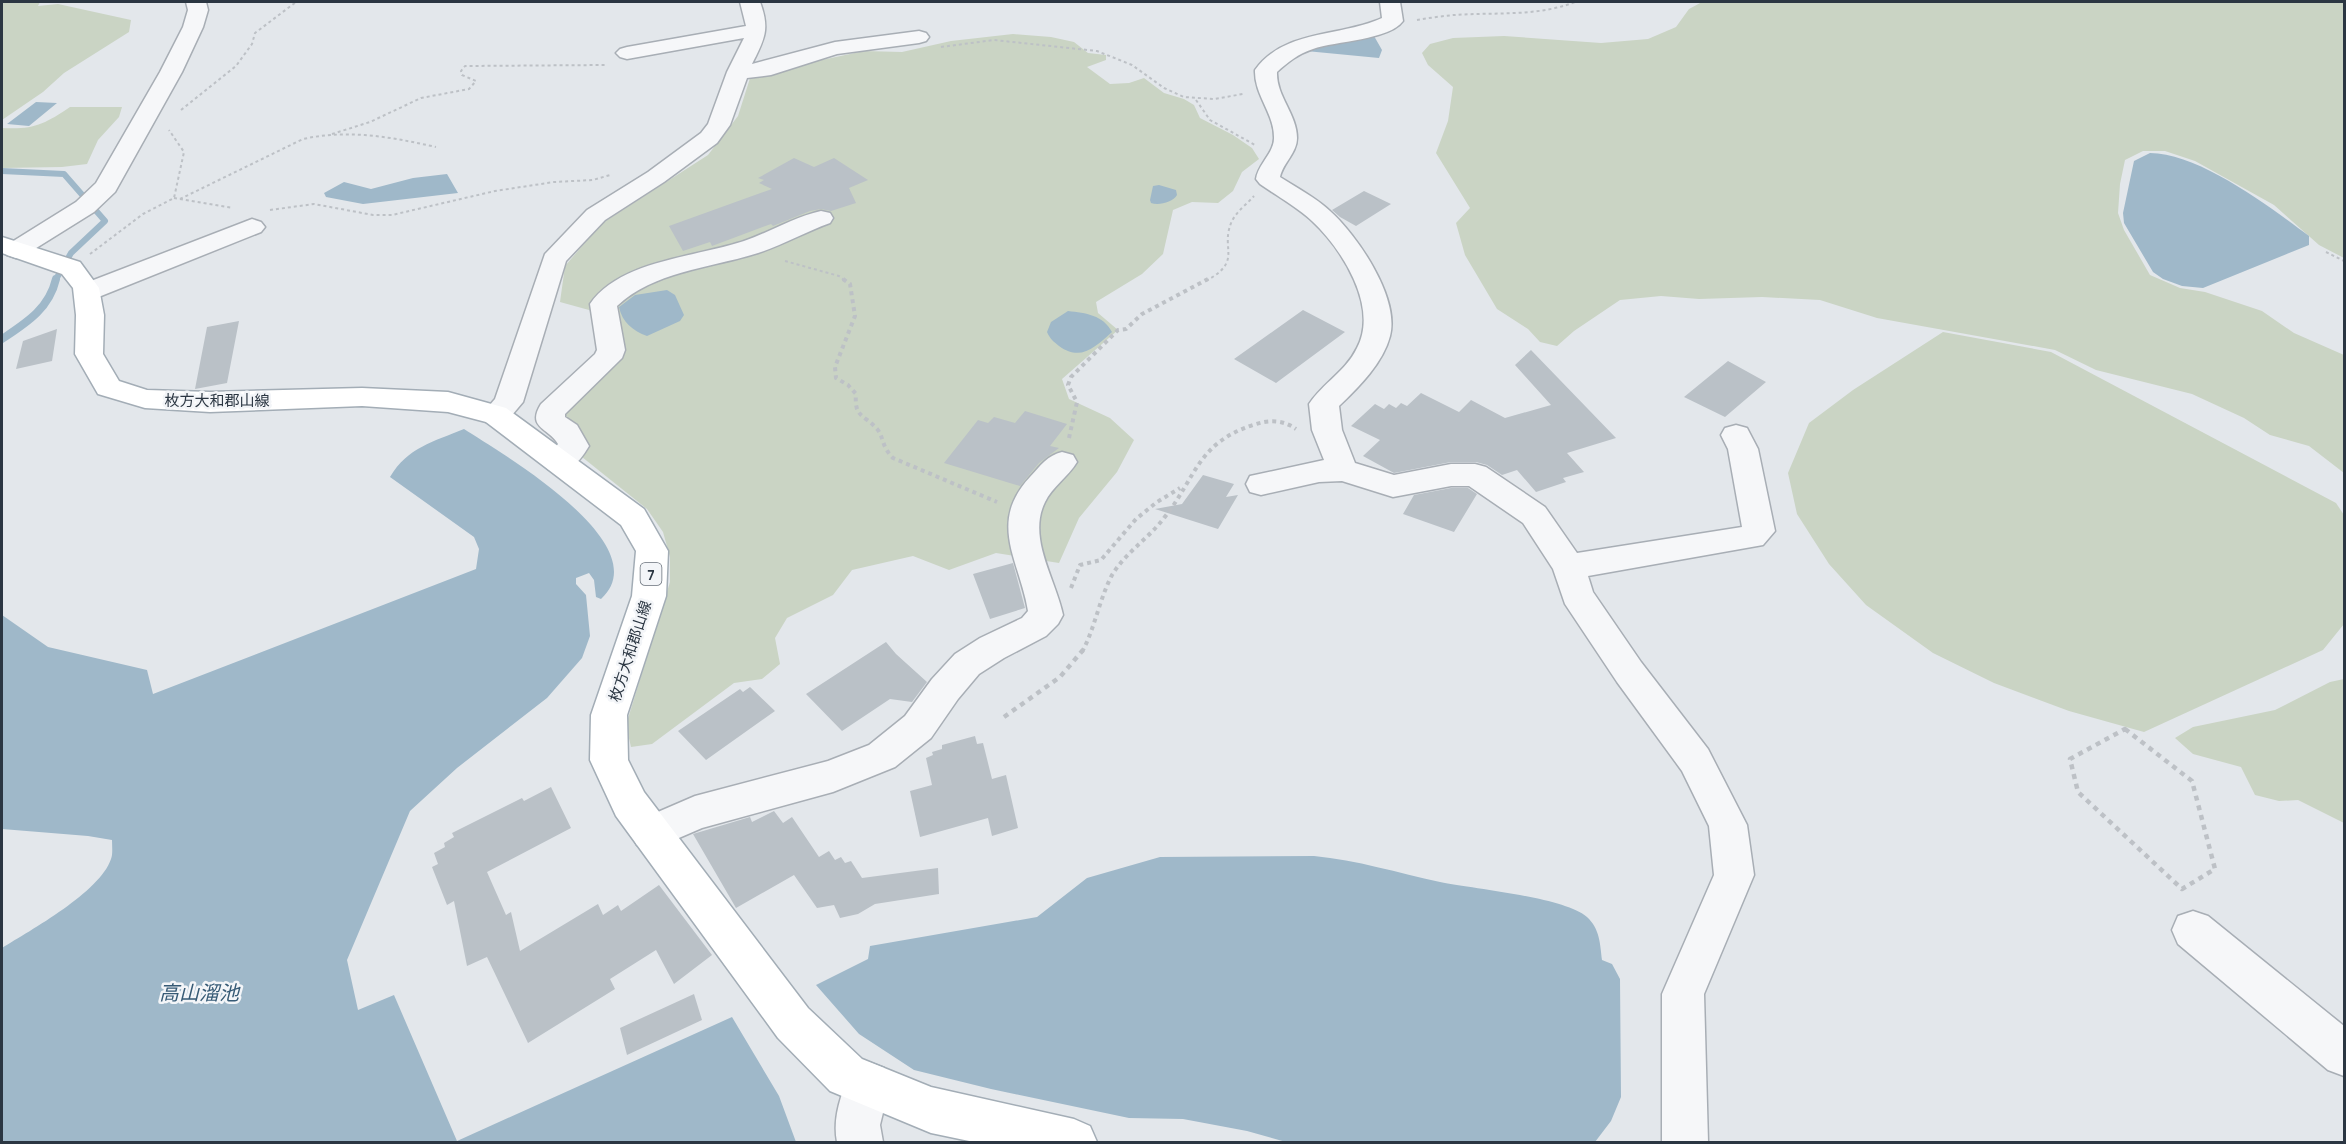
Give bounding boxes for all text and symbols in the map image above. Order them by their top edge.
street label: 枚方大和郡山線 [164,390,270,411]
road number: 7 [640,563,662,585]
street label: 枚方大和郡山線 [604,598,656,704]
water label: 高山溜池 [159,979,241,1006]

